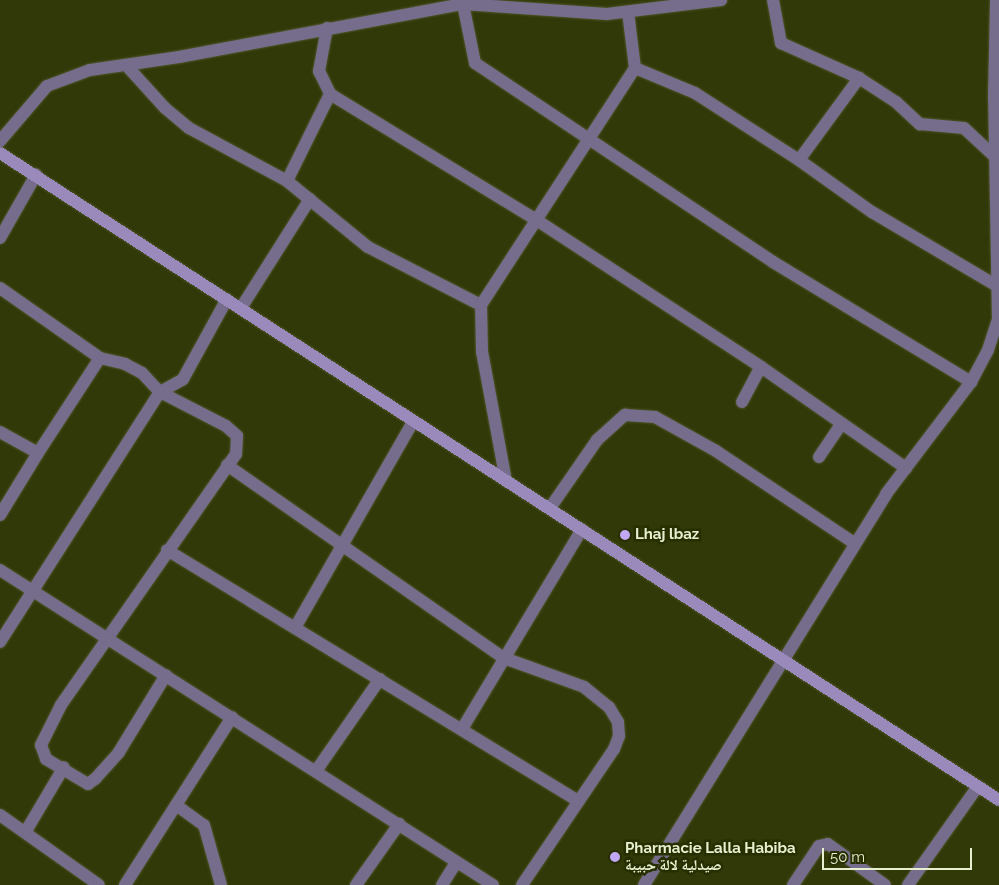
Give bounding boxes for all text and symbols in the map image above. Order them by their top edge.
place label: Lhaj lbaz [635,526,699,544]
marker: Lhaj lbaz [619,529,631,541]
scale bar [824,838,974,870]
place label: Pharmacie Lalla Habiba صيدلية لالة حبيبة [625,839,795,874]
text: 50 m [830,848,865,866]
marker: Pharmacie Lalla Habiba صيدلية لالة حبيبة [609,851,621,863]

